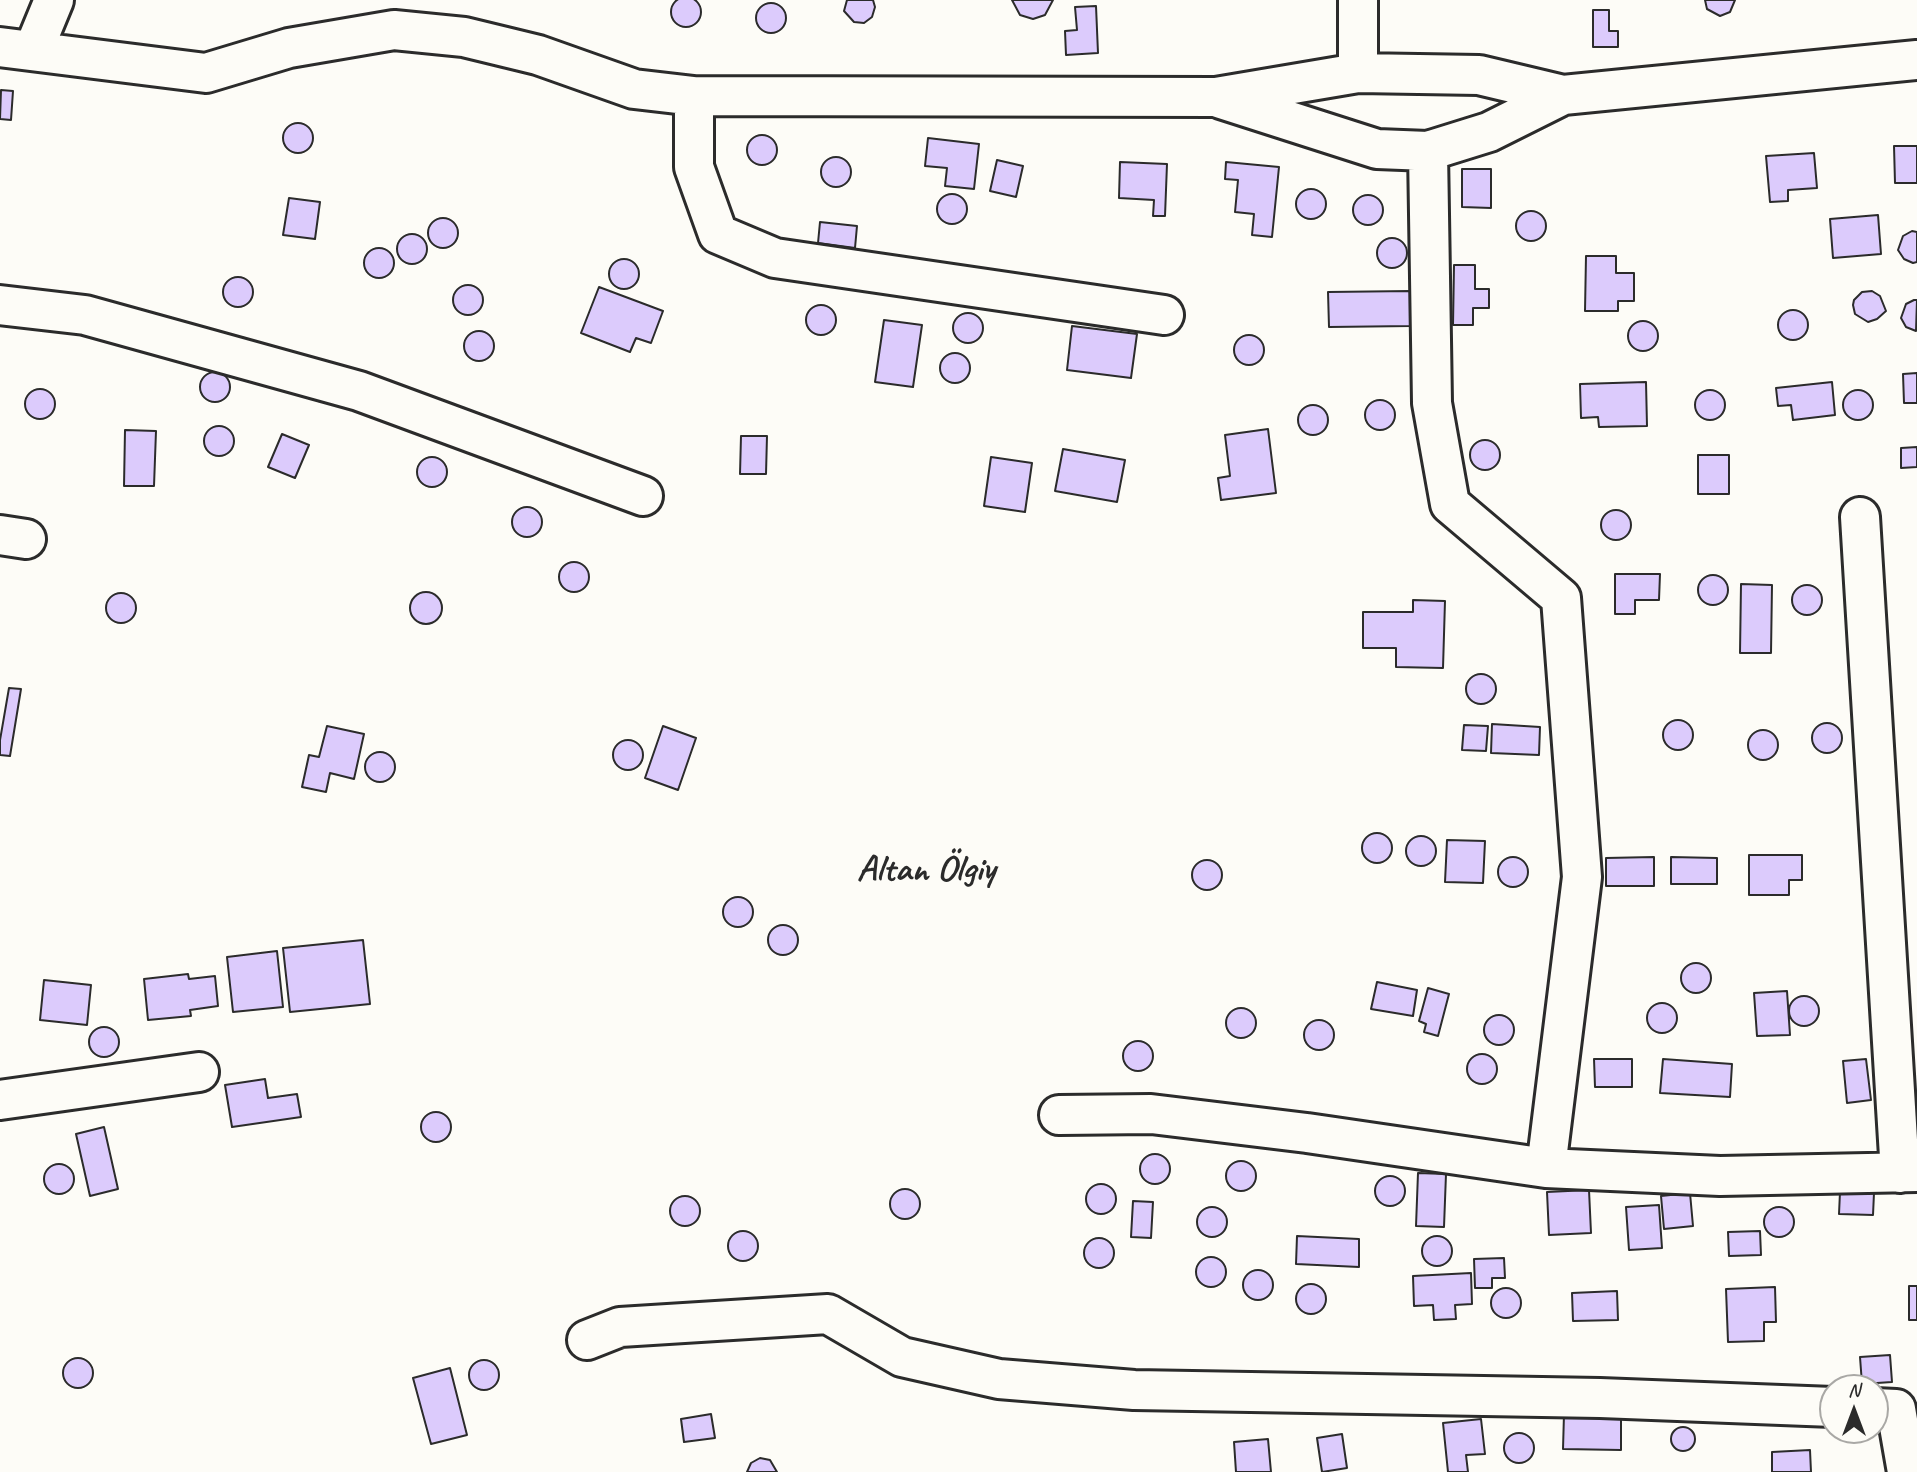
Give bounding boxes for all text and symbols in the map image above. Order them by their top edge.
district label: Altan Ölgiy [857,848,995,892]
north arrow [1819,1374,1889,1444]
text: N [1848,1378,1860,1402]

